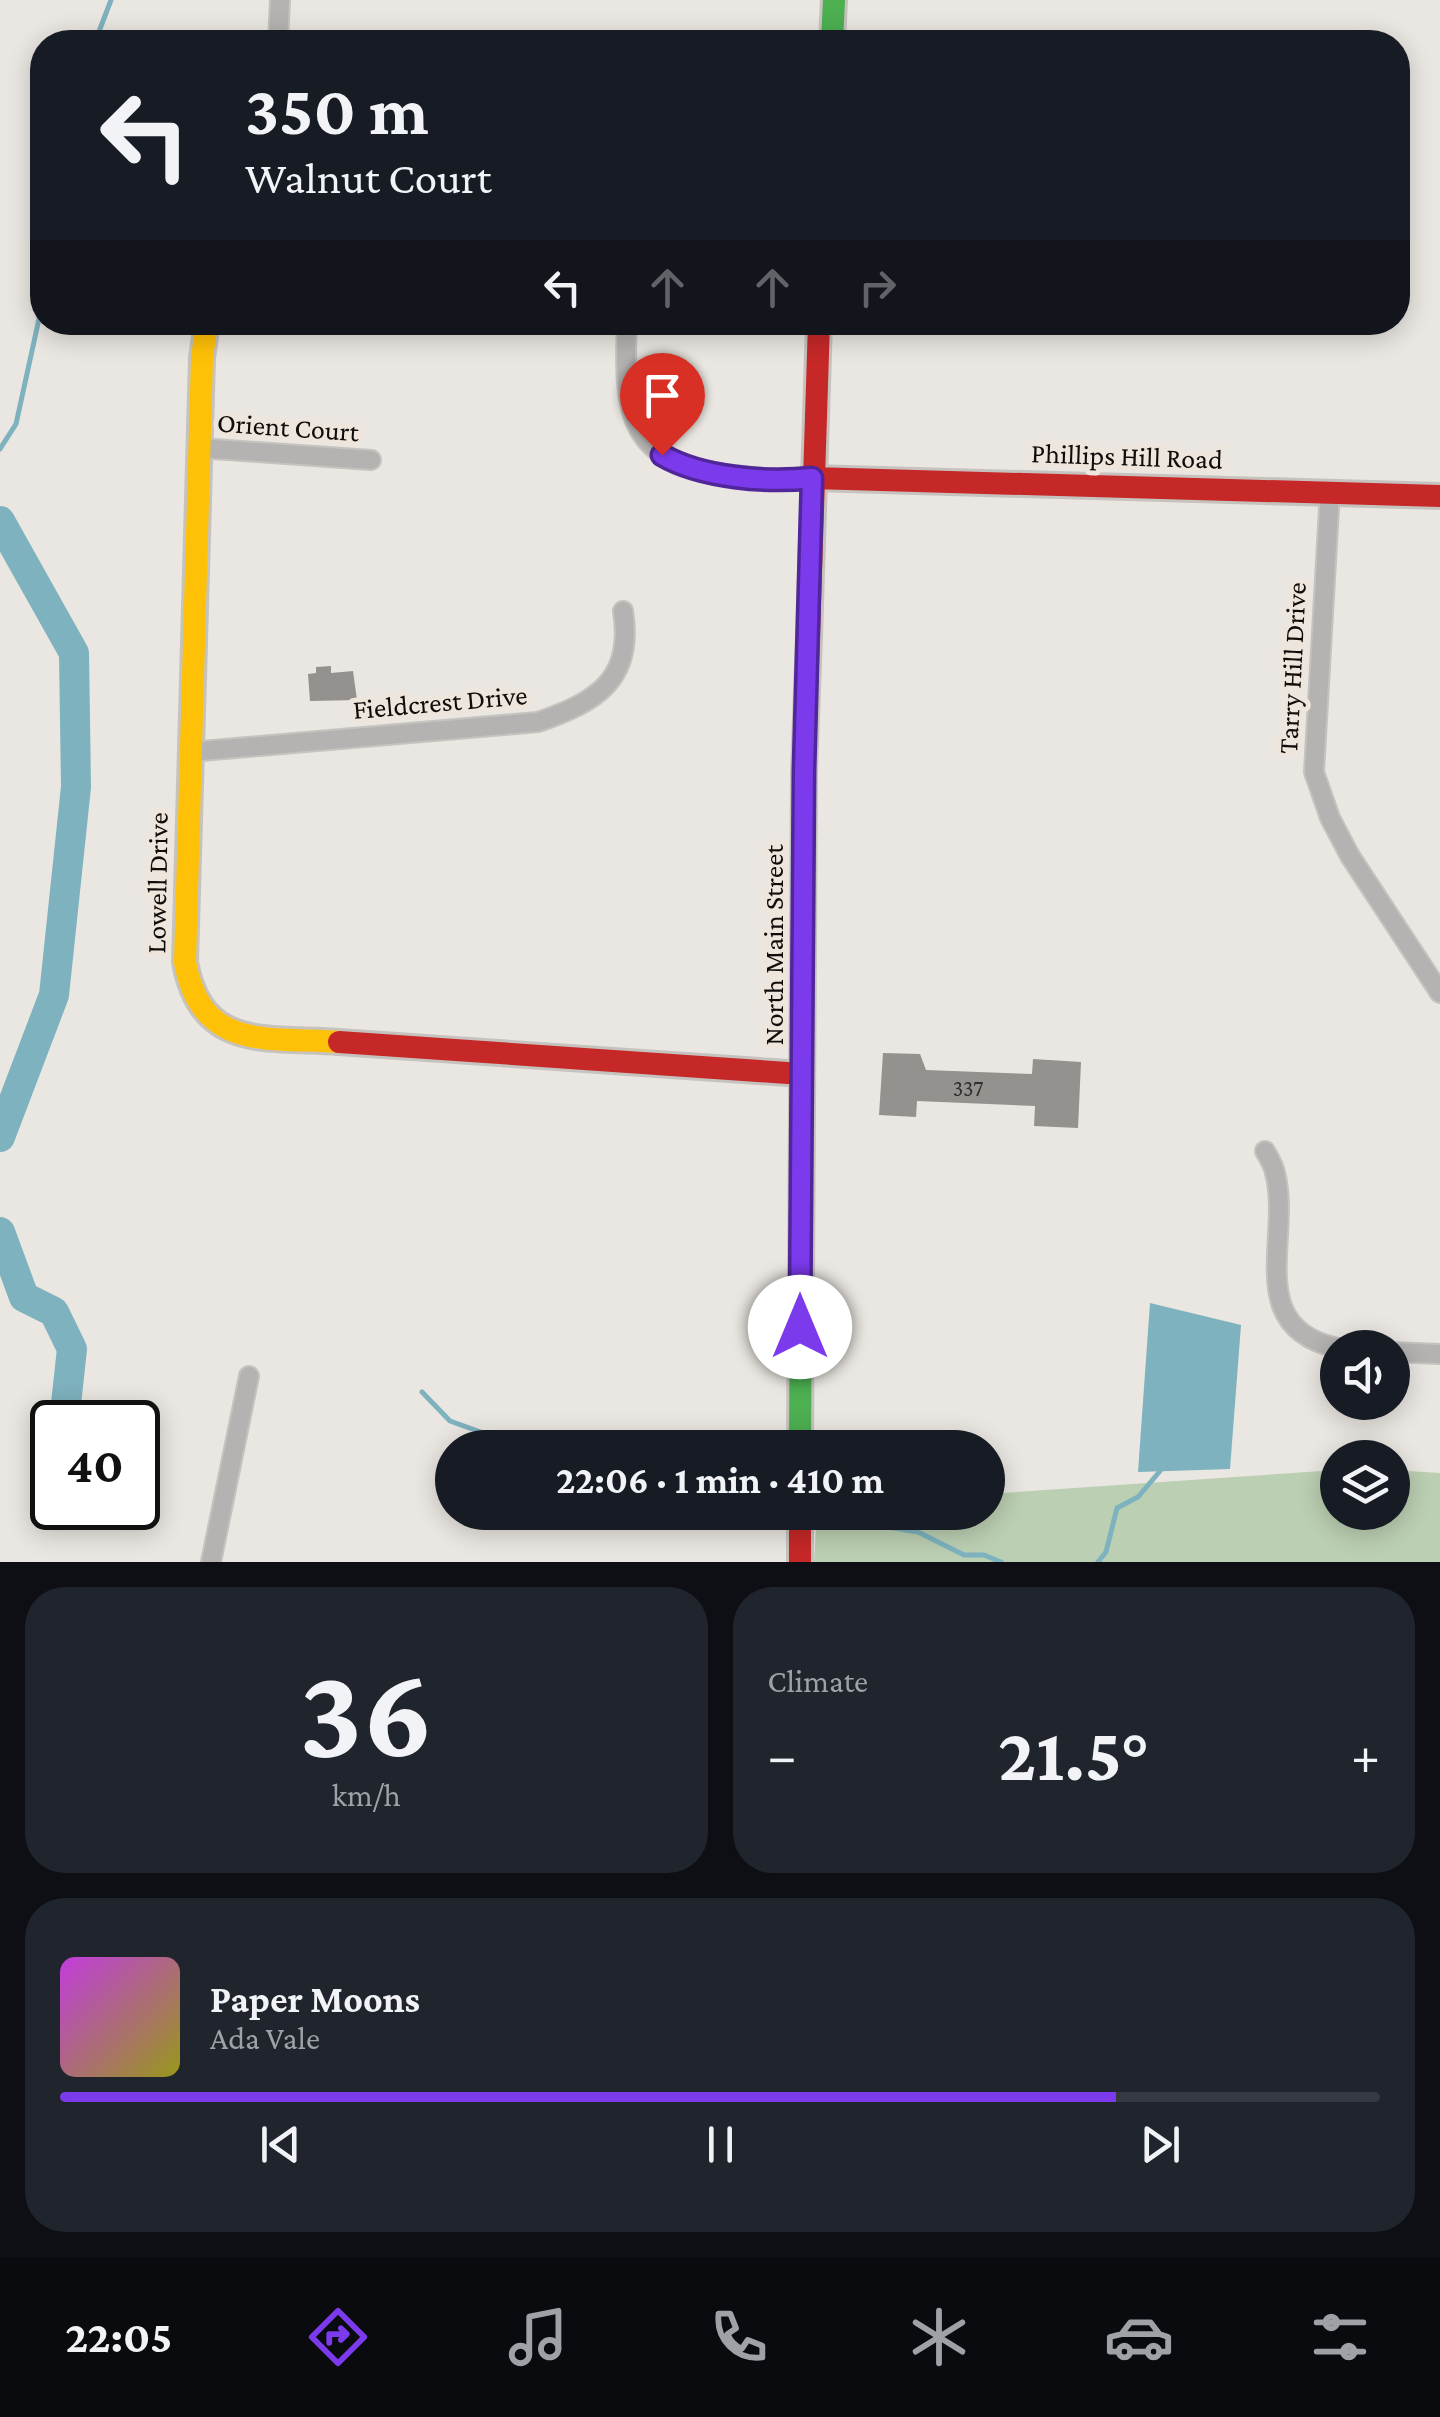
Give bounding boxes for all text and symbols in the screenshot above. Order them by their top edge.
icon: left [80,70,210,200]
text: 350 m [245,71,429,149]
text: Walnut Court [245,153,492,203]
icon: left [535,260,590,315]
icon: ahead [640,260,695,315]
icon: ahead [745,260,800,315]
icon: right [850,260,905,315]
pin [620,353,705,456]
icon: arrive [635,368,690,423]
street label: Orient Court [216,407,361,447]
street label: Phillips Hill Road [1031,437,1224,475]
street label: Tarry Hill Drive [1272,581,1312,755]
street label: Fieldcrest Drive [351,679,529,725]
street label: Lowell Drive [140,812,174,954]
street label: North Main Street [758,844,789,1046]
house number: 337 [953,1076,983,1101]
position arrow [748,1275,852,1379]
map controls [1320,1330,1410,1530]
button: sound [1320,1330,1410,1420]
speed limit sign: 40 [30,1400,160,1530]
button: layers [1320,1440,1410,1530]
text: 22:06 · 1 min · 410 m [556,1459,884,1501]
text: 36 [299,1639,433,1784]
text: Climate [768,1663,868,1699]
text: 21.5° [998,1713,1149,1796]
text: − [768,1725,797,1786]
text: + [1351,1725,1380,1786]
text: km/h [332,1777,401,1813]
text: Paper Moons [210,1978,420,2020]
text: Ada Vale [210,2020,320,2056]
icon: previous [253,2117,308,2172]
icon: pause [693,2117,748,2172]
icon: next [1133,2117,1188,2172]
icon: directions [303,2302,373,2372]
icon: music [503,2302,573,2372]
icon: phone [704,2302,774,2372]
icon: climate [904,2302,974,2372]
icon: car [1104,2302,1174,2372]
icon: filters [1305,2302,1375,2372]
text: 22:05 [65,2312,172,2362]

